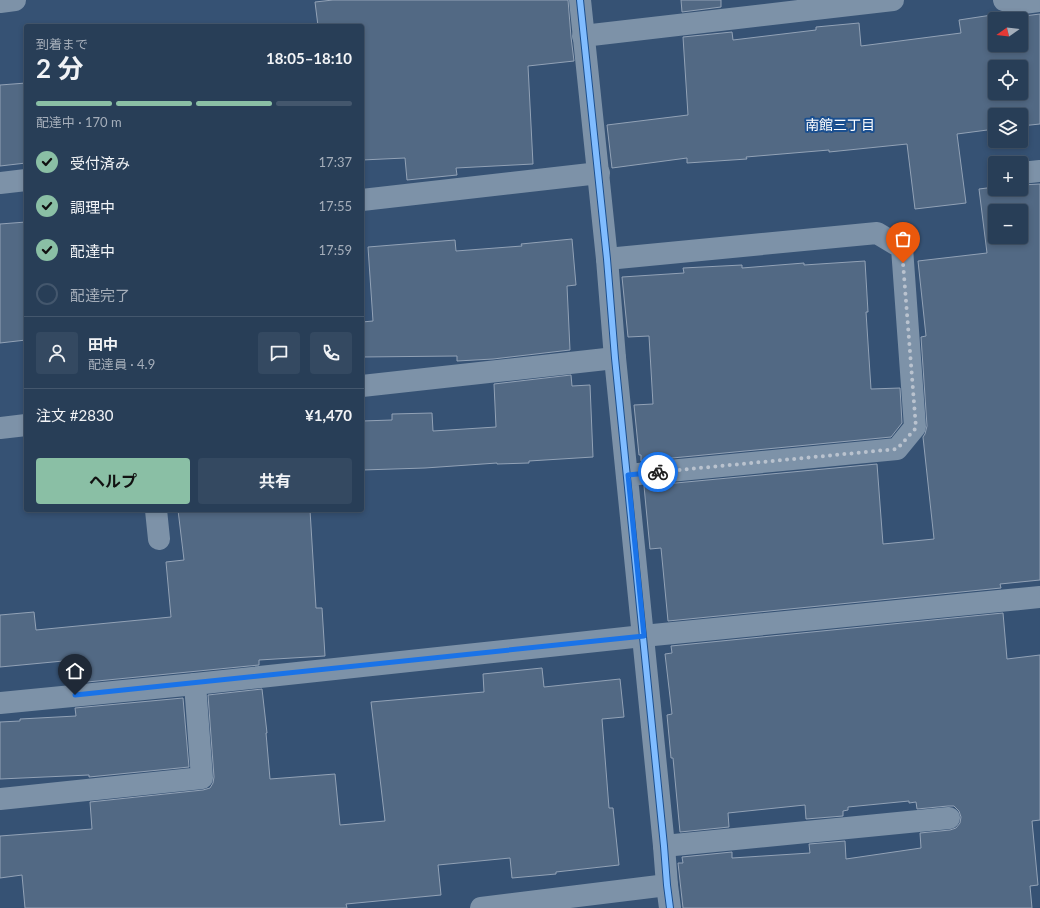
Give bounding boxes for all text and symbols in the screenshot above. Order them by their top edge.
north arrow [988,12,1028,52]
map controls [988,12,1028,244]
text: 到着まで [36,36,88,52]
text: 18:05–18:10 [266,49,352,67]
text: 2 分 [36,52,83,84]
button: locate [988,60,1028,100]
button: layers [988,108,1028,148]
text: 配達中 · 170 m [36,114,122,130]
district label: 南館三丁目 [805,116,875,133]
icon: check [36,151,58,173]
text: 受付済み [70,154,130,172]
text: 17:37 [319,154,352,170]
button: + [988,156,1028,196]
icon: check [36,195,58,217]
text: 調理中 [70,198,115,216]
text: 17:55 [319,198,352,214]
button: − [988,204,1028,244]
pin [886,222,920,263]
icon: bag [892,228,914,250]
icon: check [36,239,58,261]
text: 配達中 [70,242,115,260]
text: 17:59 [319,242,352,258]
text: 配達完了 [70,286,130,304]
button: person [36,332,78,374]
button: chat [258,332,300,374]
button: phone [310,332,352,374]
text: 田中 [88,335,118,353]
text: 配達員 · 4.9 [88,356,155,372]
text: 注文 #2830 [36,406,113,424]
text: ¥1,470 [305,406,352,424]
courier [638,452,678,492]
button: ヘルプ [36,458,190,504]
button: 共有 [198,458,352,504]
icon: bike [647,461,669,483]
pin [58,654,92,695]
icon: home [64,660,86,682]

